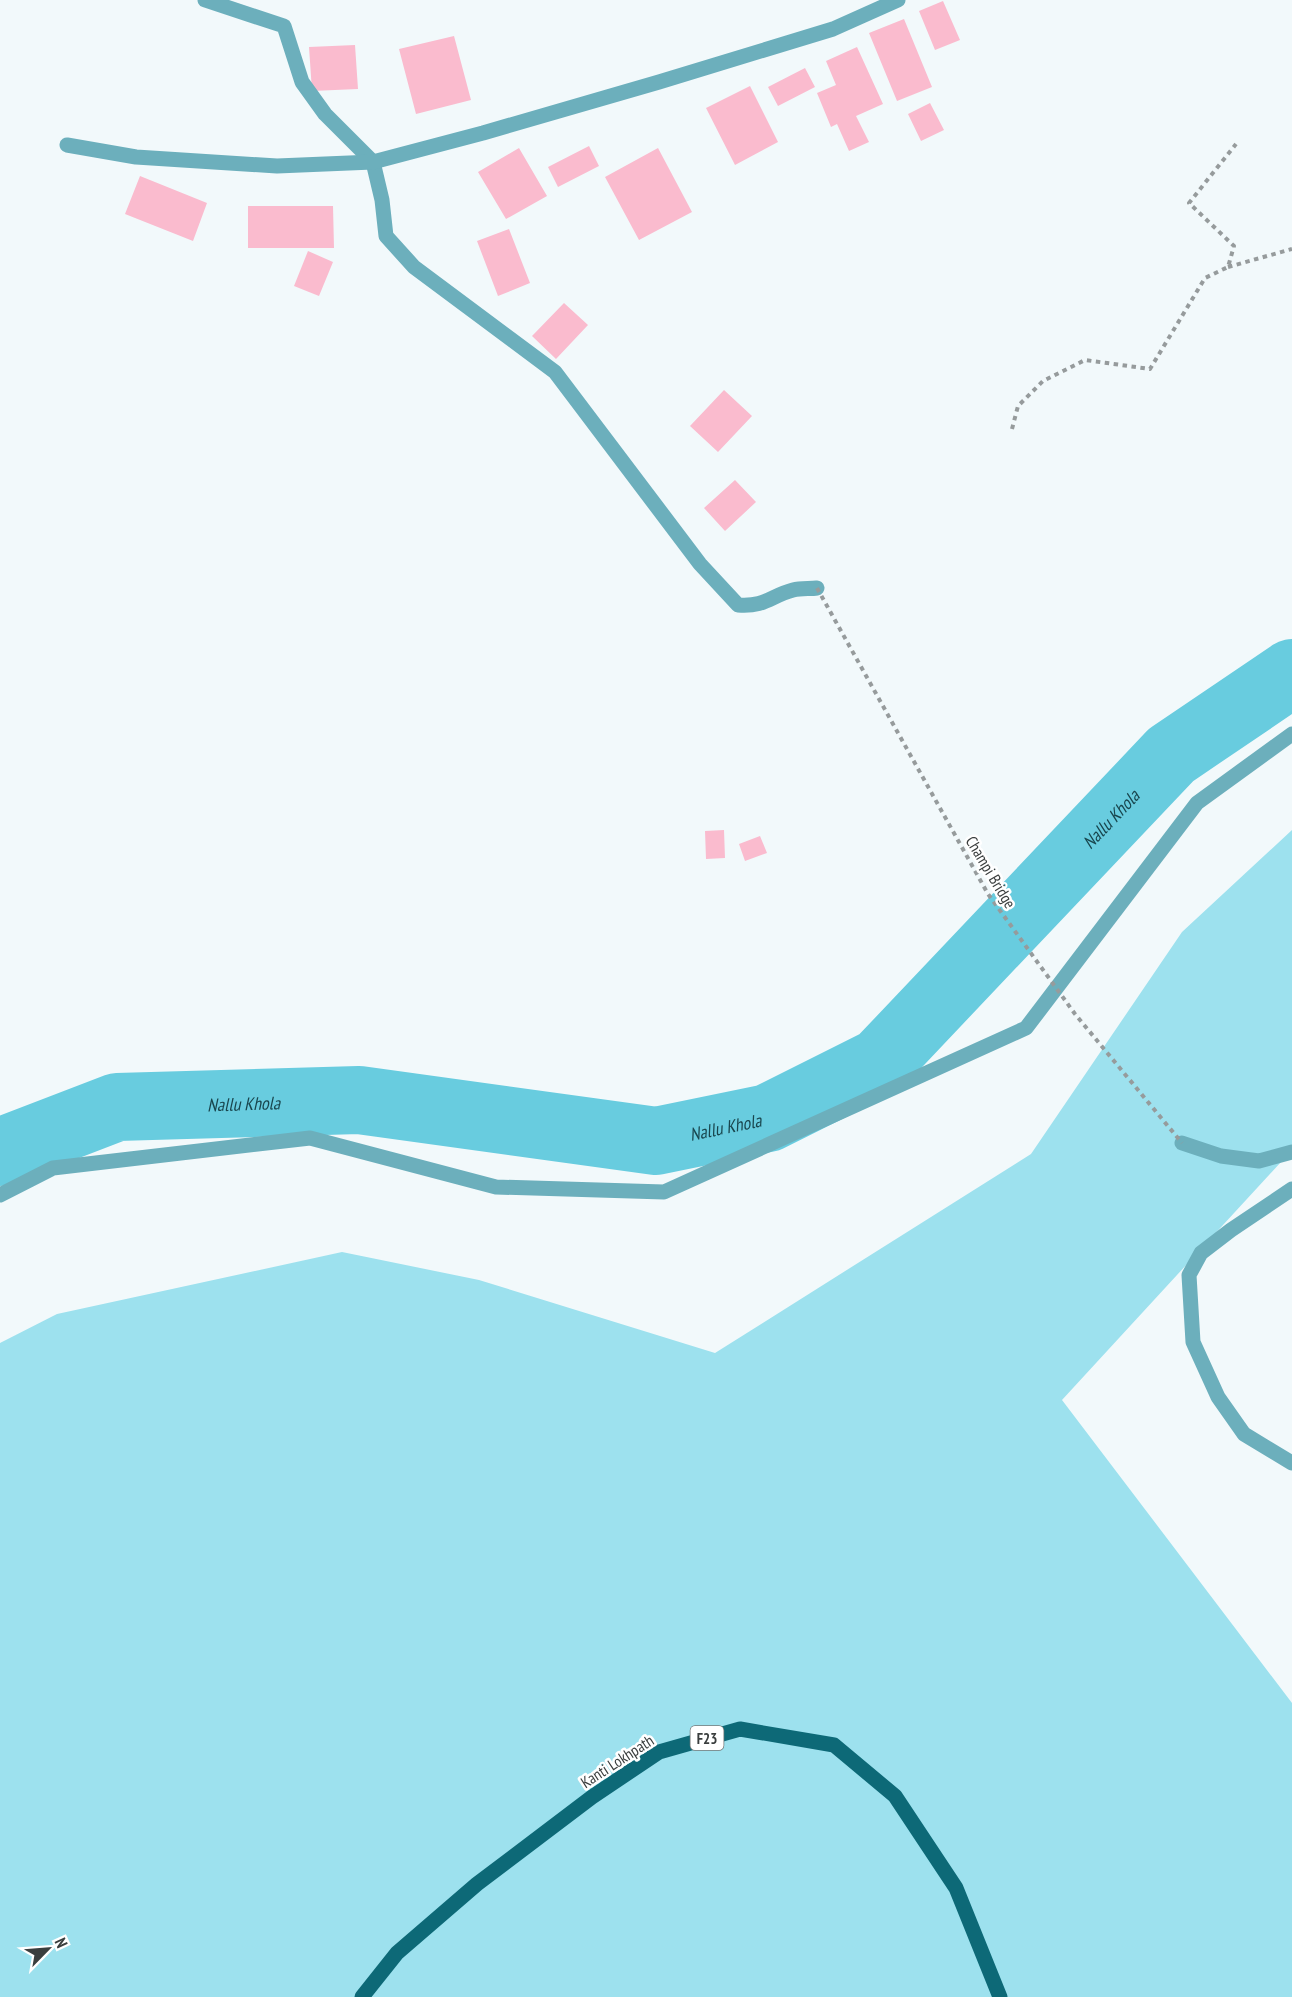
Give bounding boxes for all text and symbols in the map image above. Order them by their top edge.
water label: Nallu Khola [1077,784,1145,853]
street label: Champi Bridge [962,832,1020,912]
water label: Nallu Khola [207,1091,281,1116]
water label: Nallu Khola [687,1108,764,1145]
road number: F23 [690,1726,724,1750]
street label: Kanti Lokhpath [577,1730,657,1792]
north arrow [18,1919,78,1979]
text: N [51,1935,72,1951]

